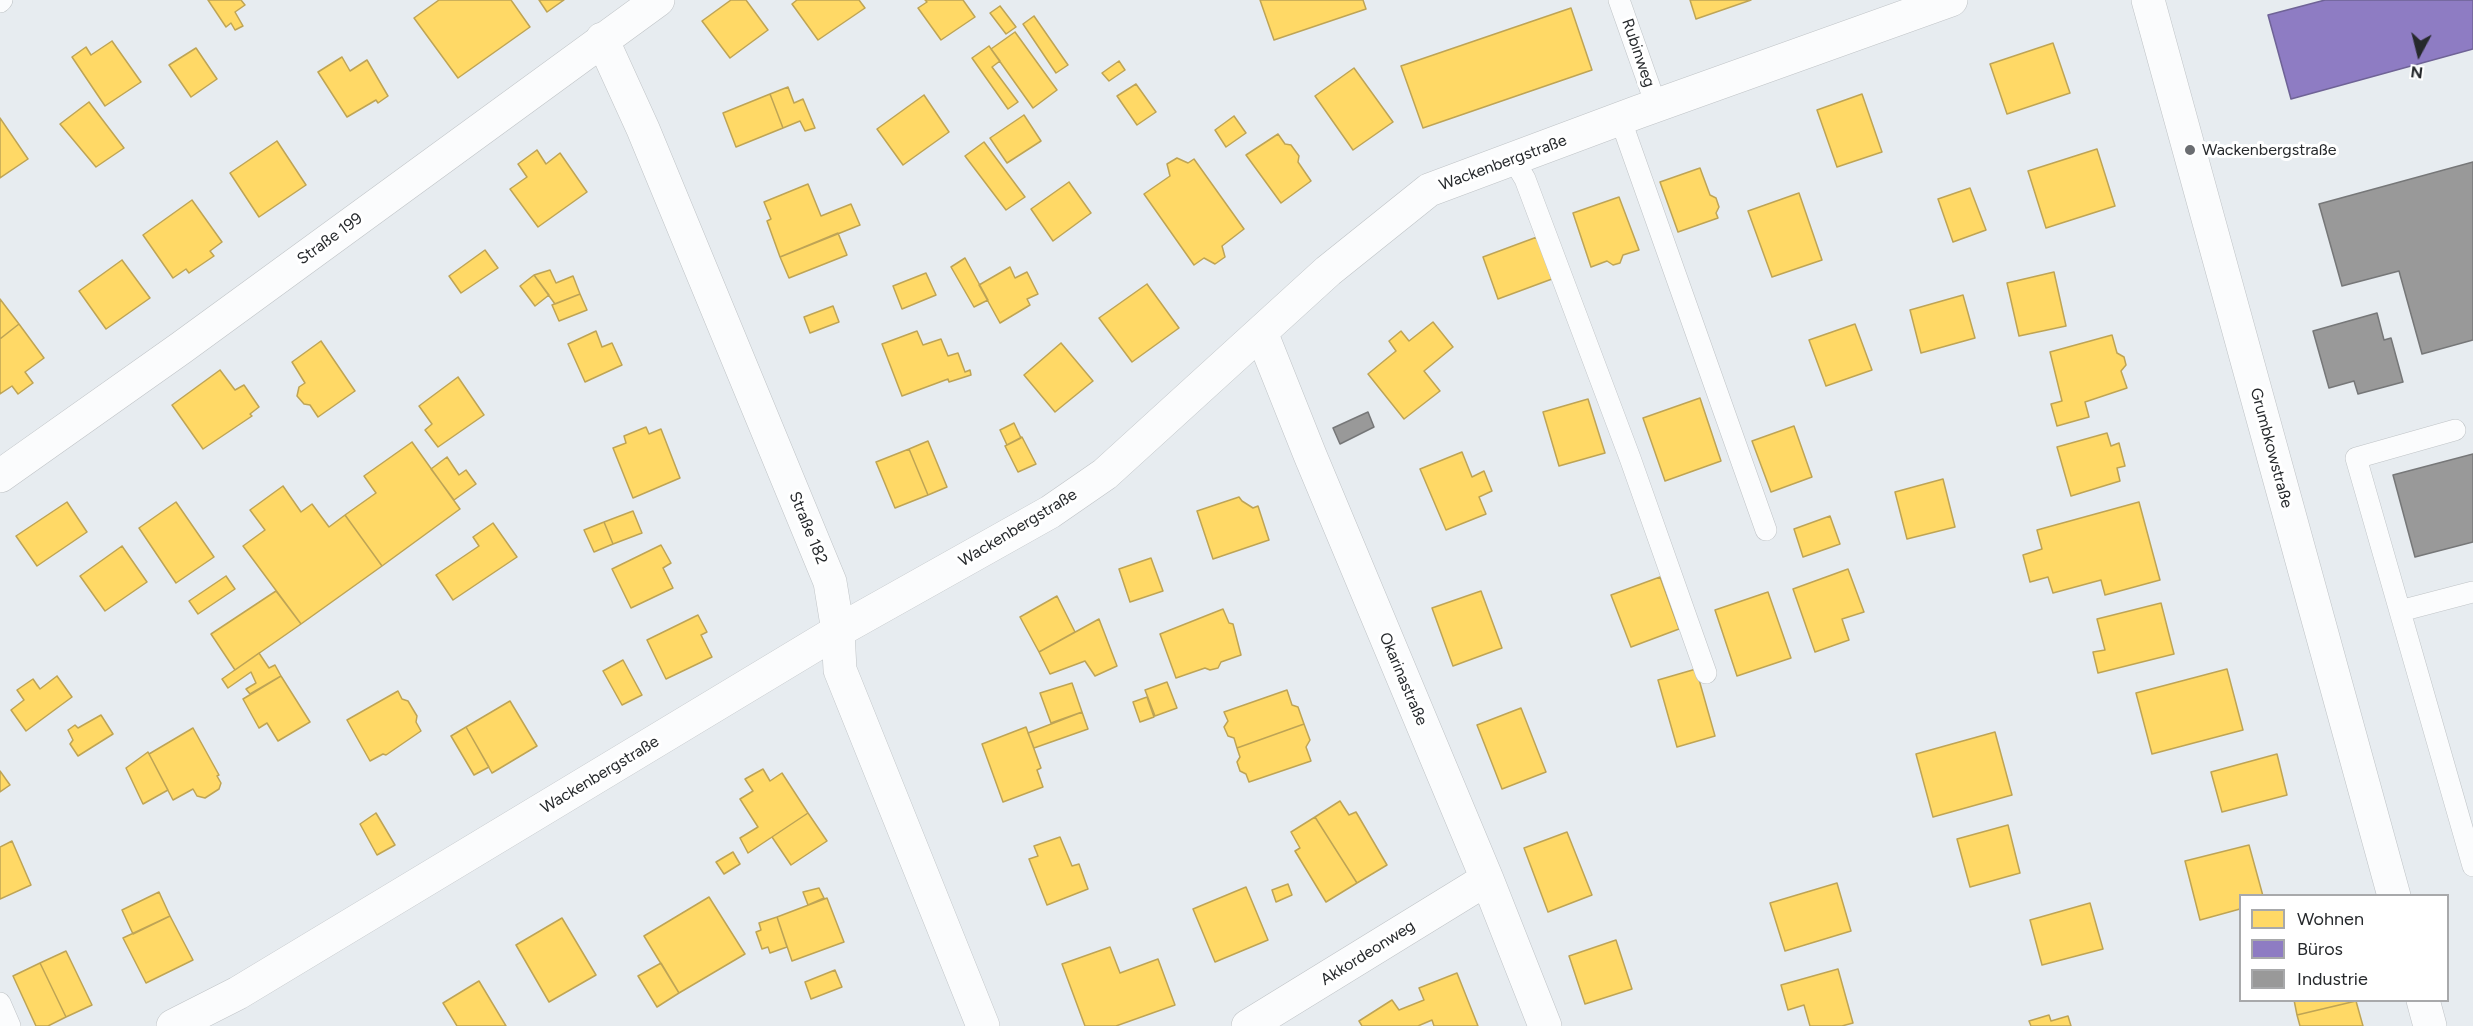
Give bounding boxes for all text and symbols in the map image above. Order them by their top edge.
street label: Rubinweg [1617,16,1659,90]
north arrow [2389,24,2449,84]
text: N [2409,62,2424,83]
street label: Wackenbergstraße [1437,131,1569,195]
place label: Wackenbergstraße [2202,140,2337,160]
marker: Wackenbergstraße [2183,143,2197,157]
street label: Straße 199 [294,209,366,269]
street label: Grumbkowstraße [2246,386,2296,510]
street label: Wackenbergstraße [955,485,1081,571]
street label: Straße 182 [785,489,831,567]
street label: Okarinastraße [1375,630,1431,728]
street label: Wackenbergstraße [537,732,663,818]
legend [2239,894,2449,1002]
text: Wohnen [2297,908,2364,930]
street label: Akkordeonweg [1317,916,1419,990]
text: Büros [2297,938,2343,960]
text: Industrie [2297,968,2368,990]

